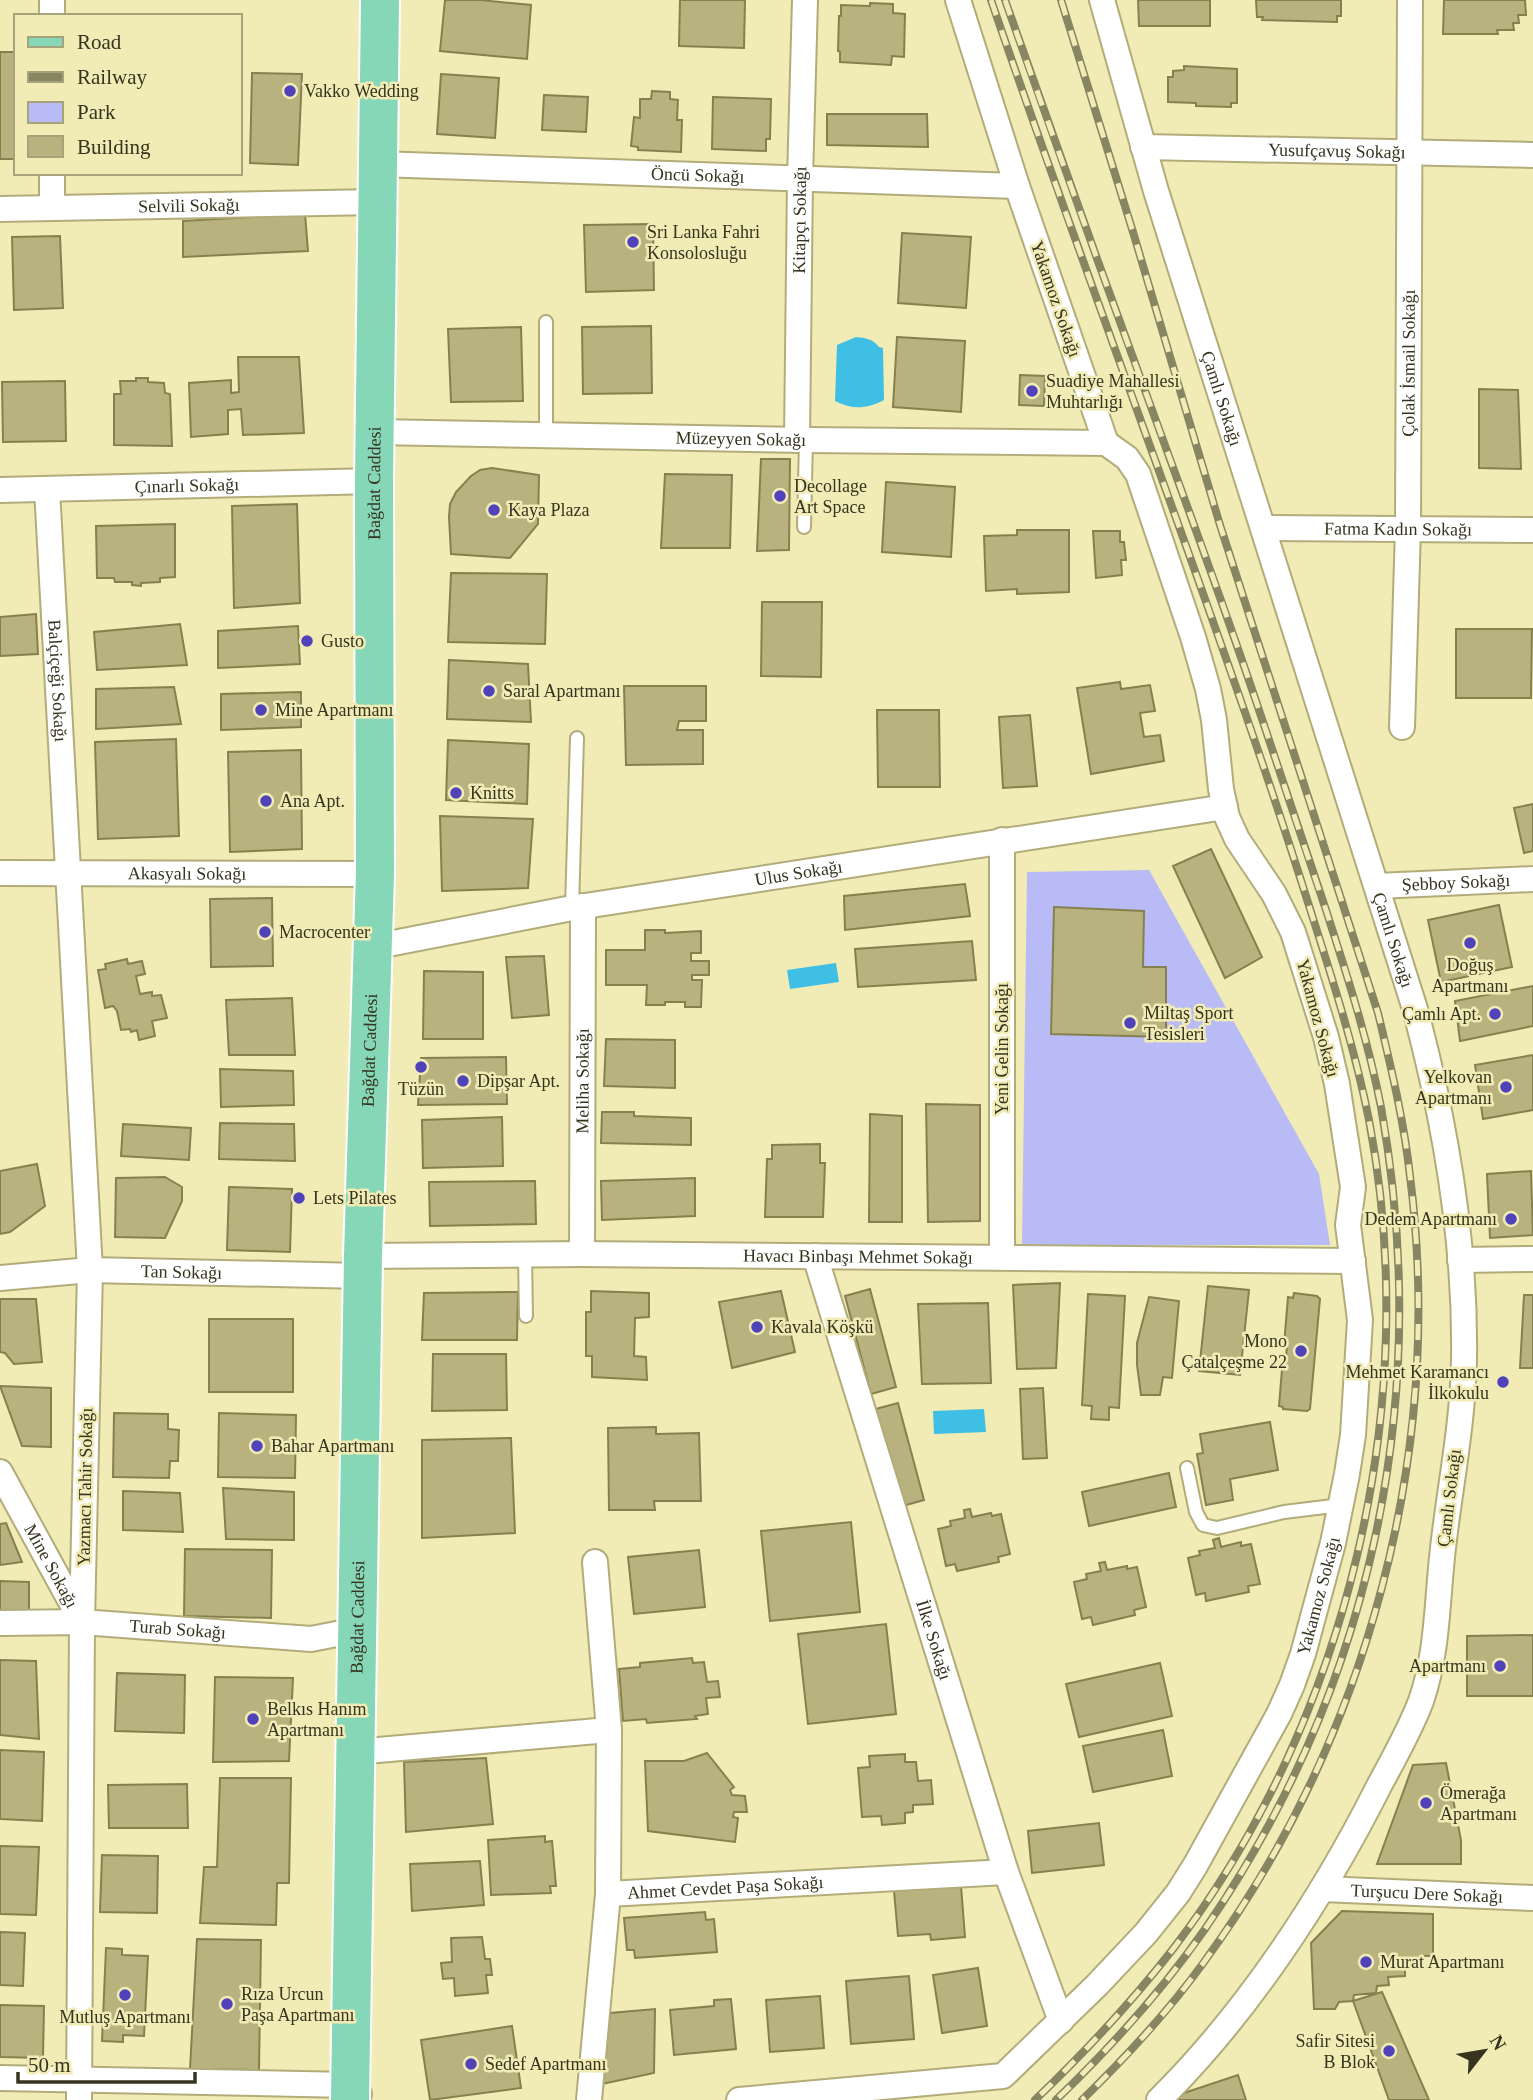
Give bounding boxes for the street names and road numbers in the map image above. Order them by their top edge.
street label: Yusufçavuş Sokağı [1268,140,1406,162]
street label: Öncü Sokağı [651,163,745,187]
street label: Kitapçı Sokağı [789,166,810,274]
street label: Selvili Sokağı [138,195,240,216]
street label: Yakamoz Sokağı [1027,238,1085,360]
street label: Çolak İsmail Sokağı [1398,289,1419,437]
street label: Çamlı Sokağı [1197,348,1246,448]
street label: Bağdat Caddesi [364,426,385,540]
street label: Müzeyyen Sokağı [675,428,806,450]
street label: Çınarlı Sokağı [134,474,239,497]
street label: Fatma Kadın Sokağı [1324,518,1472,540]
street label: Balçiçeği Sokağı [44,619,71,742]
street label: Ulus Sokağı [753,856,844,890]
street label: Akasyalı Sokağı [128,863,246,884]
street label: Şebboy Sokağı [1401,870,1511,895]
street label: Çamlı Sokağı [1369,890,1418,990]
street label: Yakamoz Sokağı [1293,957,1343,1079]
street label: Yeni Gelin Sokağı [992,983,1012,1115]
street label: Bağdat Caddesi [358,993,381,1107]
street label: Meliha Sokağı [572,1028,593,1134]
street label: Havacı Binbaşı Mehmet Sokağı [743,1245,973,1268]
street label: Tan Sokağı [141,1261,222,1283]
street label: Yazmacı Tahir Sokağı [74,1408,96,1566]
street label: Çamlı Sokağı [1433,1448,1465,1548]
street label: Mine Sokağı [20,1520,82,1611]
street label: Yakamoz Sokağı [1293,1535,1344,1657]
street label: Bağdat Caddesi [347,1560,368,1674]
street label: İlke Sokağı [912,1598,956,1682]
street label: Turab Sokağı [129,1616,227,1643]
street label: Ahmet Cevdet Paşa Sokağı [627,1872,824,1903]
street label: Turşucu Dere Sokağı [1350,1880,1503,1907]

